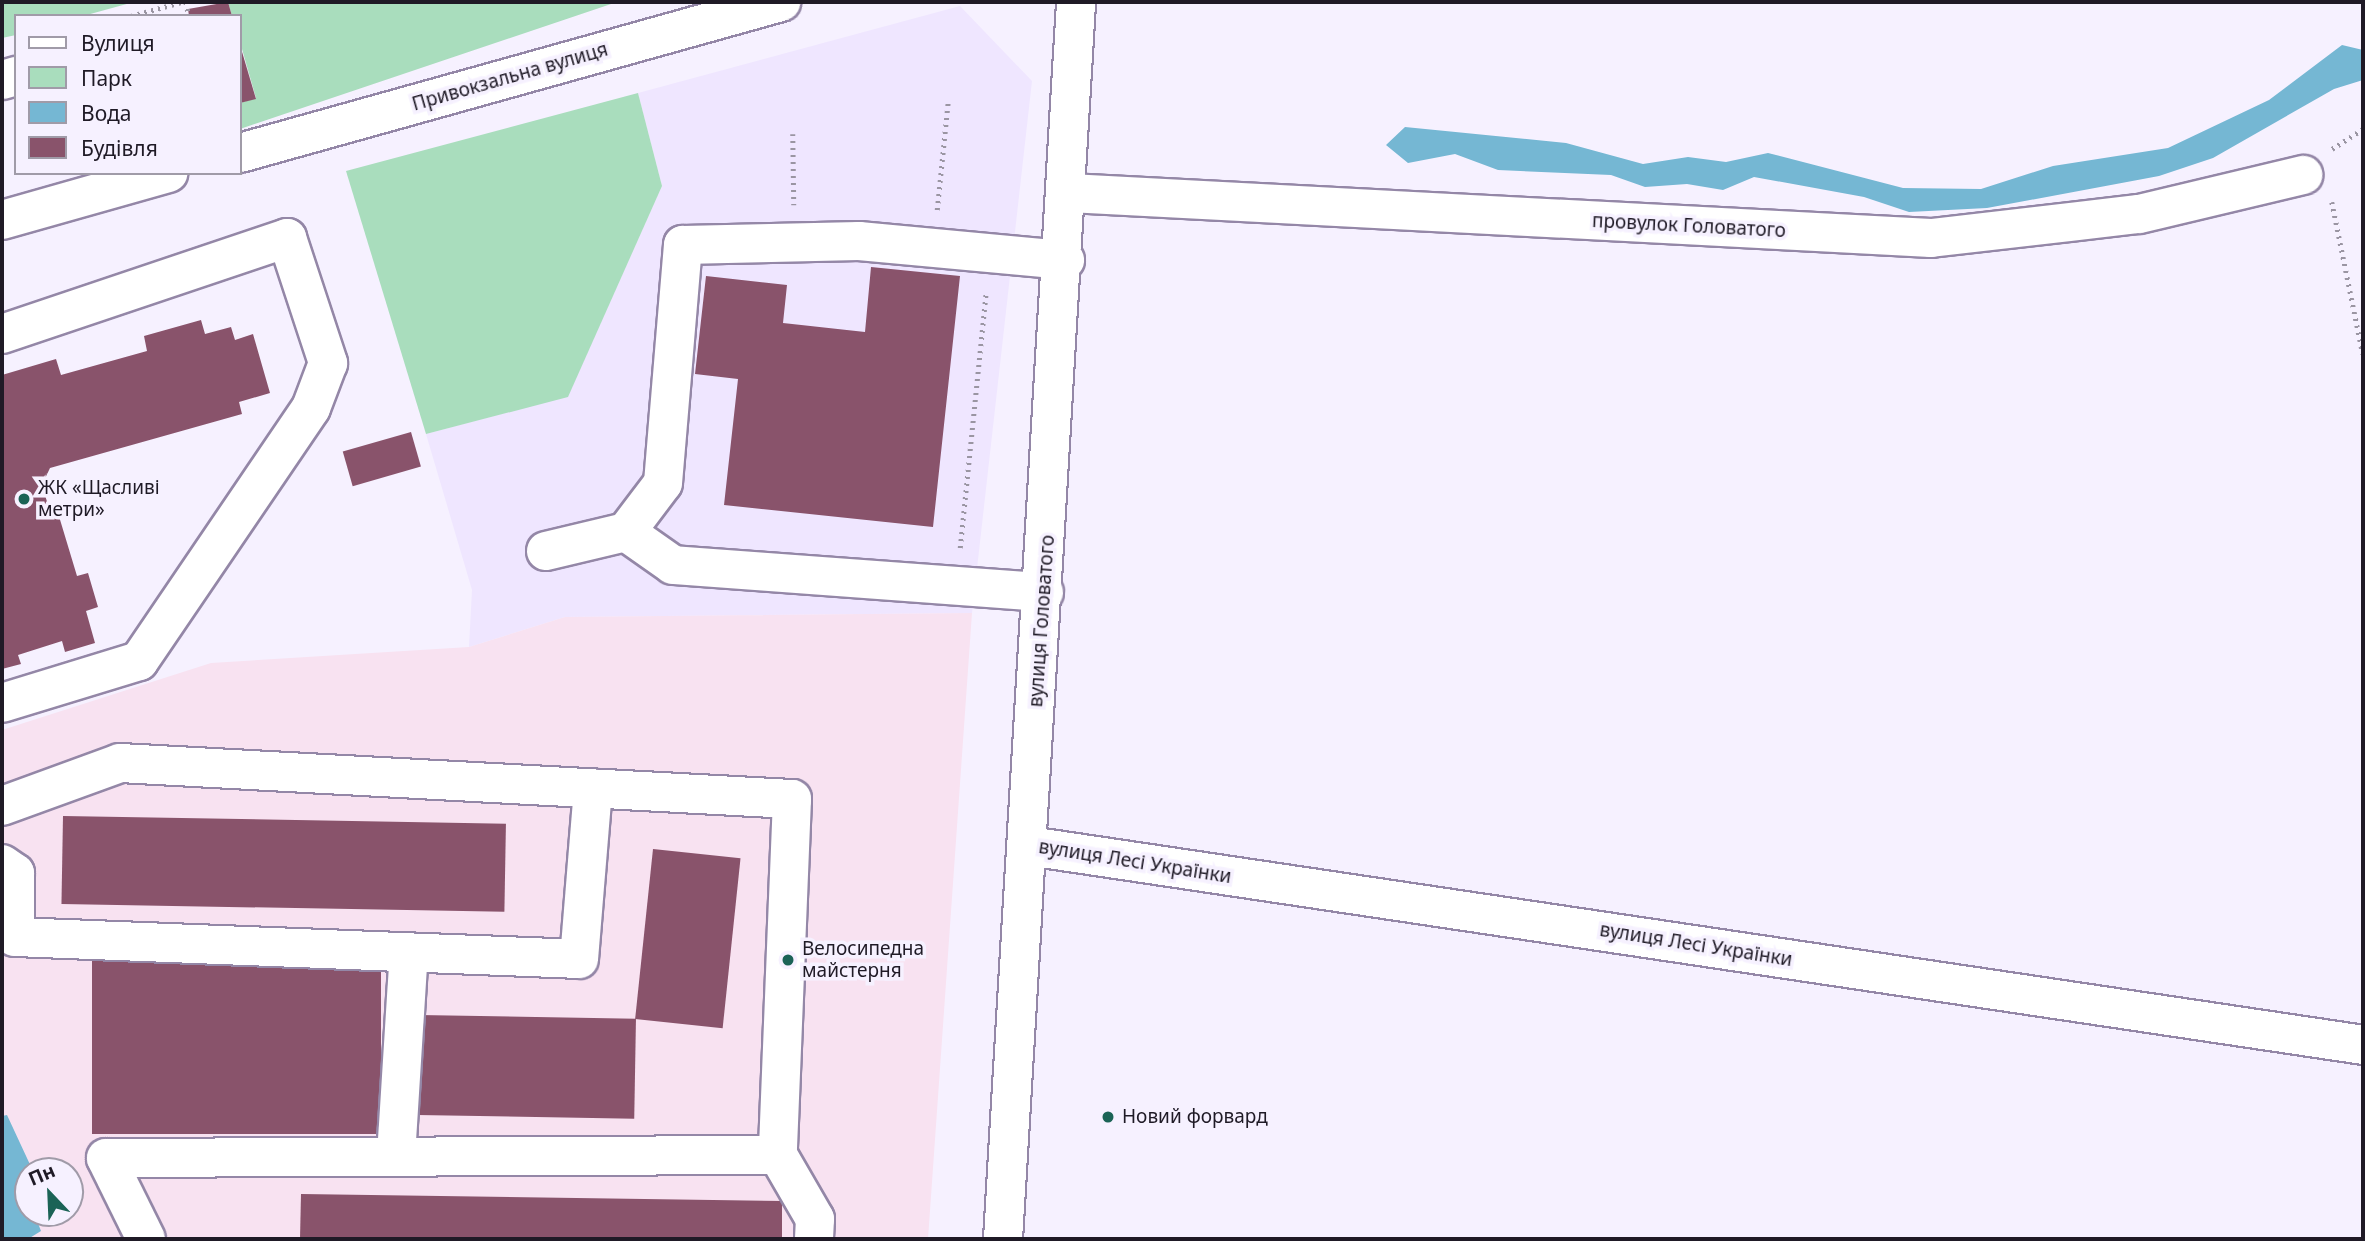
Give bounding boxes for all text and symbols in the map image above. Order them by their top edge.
legend [14,14,242,175]
text: Вулиця [81,29,155,57]
street label: Привокзальна вулиця [409,38,611,116]
text: Парк [81,64,132,92]
text: Вода [81,99,131,127]
text: Будівля [81,134,158,162]
street label: провулок Головатого [1591,210,1787,242]
place label: ЖК «Щасливі метри» [38,477,160,521]
marker: ЖК «Щасливі метри» [16,491,32,507]
street label: вулиця Головатого [1025,534,1059,708]
street label: вулиця Лесі Українки [1037,836,1233,888]
street label: вулиця Лесі Українки [1598,919,1794,971]
place label: Велосипедна майстерня [802,938,924,982]
marker: Велосипедна майстерня [780,952,796,968]
place label: Новий форвард [1122,1106,1268,1128]
marker: Новий форвард [1100,1109,1116,1125]
north arrow [14,1157,84,1227]
text: Пн [24,1157,59,1192]

